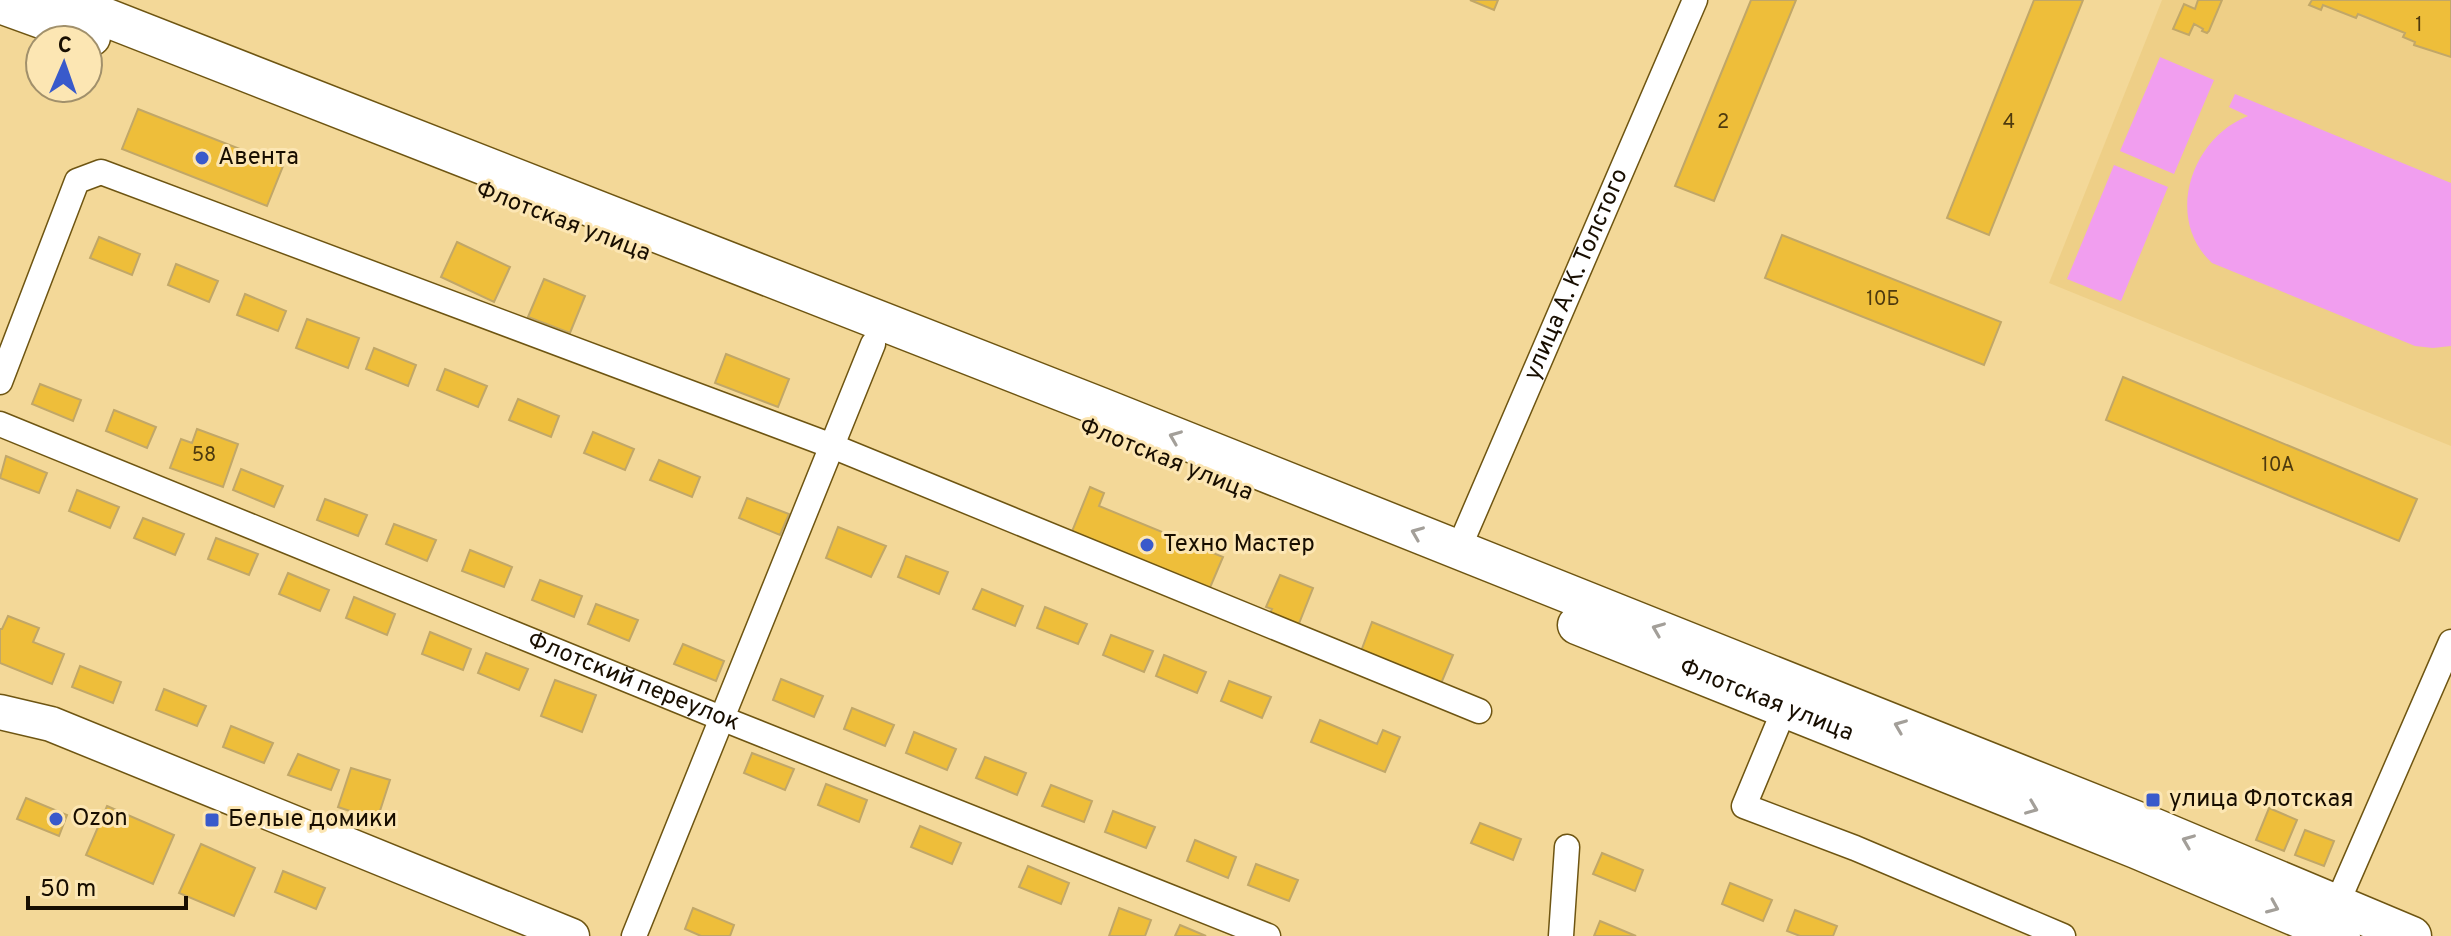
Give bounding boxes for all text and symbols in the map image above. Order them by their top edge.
house number: 1 [2415,13,2423,39]
north arrow [24,24,104,104]
text: С [57,33,72,60]
house number: 2 [1717,110,1729,136]
house number: 4 [2003,110,2015,136]
place label: Авента [218,143,299,173]
marker: Авента [193,149,211,167]
street label: улица А. К. Толстого [1518,164,1636,385]
street label: Флотская улица [471,175,655,269]
house number: 10Б [1866,287,1900,313]
street label: Флотская улица [1075,412,1257,508]
one-way arrow [1169,430,1183,446]
house number: 58 [192,443,216,469]
house number: 10А [2261,453,2295,479]
one-way arrow [1411,526,1425,543]
place label: Техно Мастер [1163,530,1315,560]
marker: Техно Мастер [1138,536,1156,554]
one-way arrow [1652,622,1666,639]
street label: Флотский переулок [523,626,744,739]
street label: Флотская улица [1675,653,1858,749]
one-way arrow [1894,719,1908,735]
place label: улица Флотская [2169,785,2354,815]
marker: улица Флотская [2144,791,2162,809]
one-way arrow [2024,799,2038,815]
place label: Ozon [72,804,128,834]
place label: Белые домики [228,805,397,835]
marker: Ozon [47,810,65,828]
marker: Белые домики [203,811,221,829]
one-way arrow [2182,835,2196,851]
scale bar [28,860,186,910]
text: 50 m [40,875,96,905]
one-way arrow [2264,898,2279,914]

